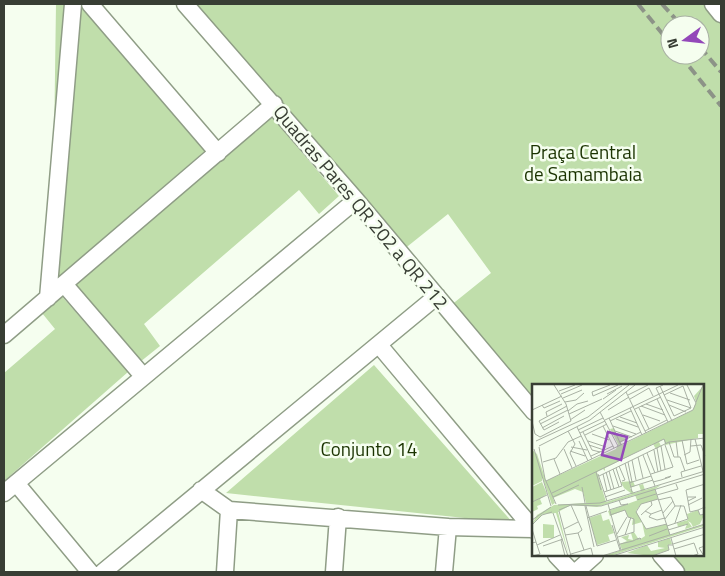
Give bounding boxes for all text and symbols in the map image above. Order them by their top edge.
north arrow [660,15,710,65]
text: N [661,36,683,51]
street label: Quadras Pares QR 202 a QR 212 [267,98,456,315]
park label: Praça Central de Samambaia [524,137,643,188]
inset map [532,384,705,556]
park label: Conjunto 14 [321,434,417,463]

